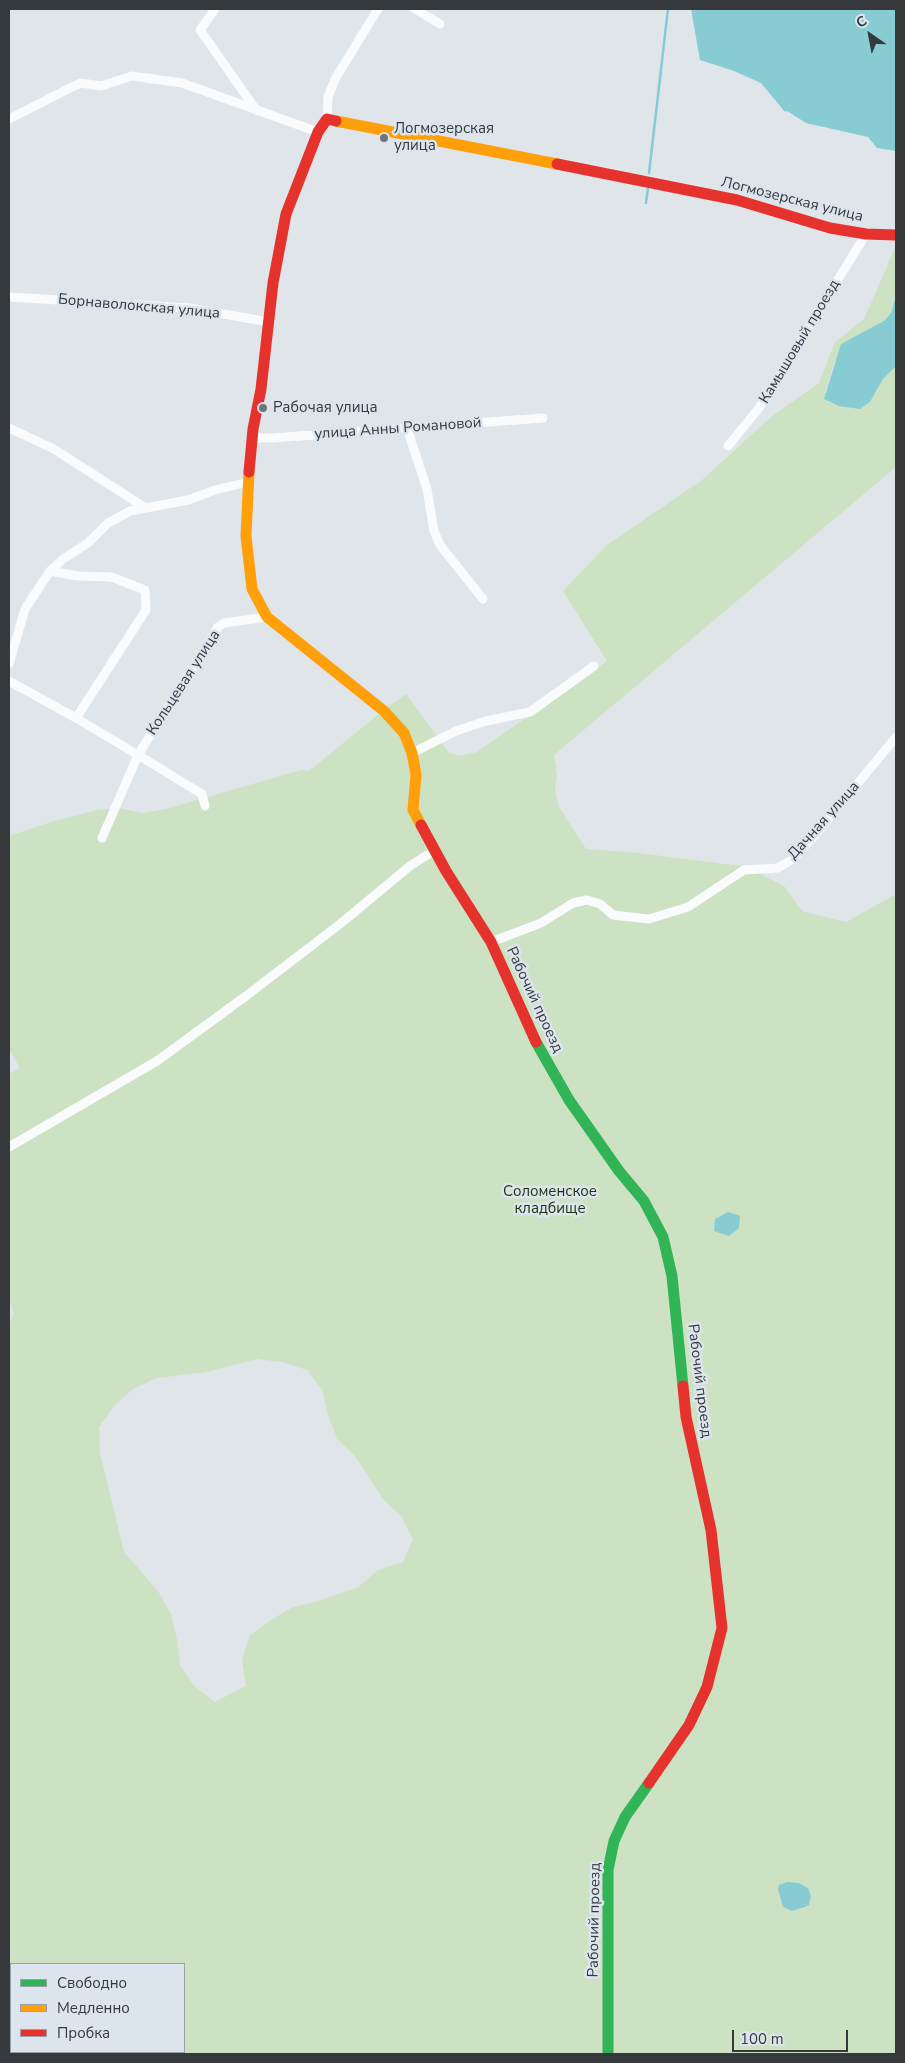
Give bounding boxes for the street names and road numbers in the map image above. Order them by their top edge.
street label: Логмозерская улица [719,174,865,226]
street label: Камышовый проезд [756,277,844,407]
street label: Борнаволокская улица [57,291,221,323]
street label: улица Анны Романовой [314,414,482,444]
street label: Кольцевая улица [143,627,225,739]
street label: Дачная улица [784,778,864,864]
street label: Рабочий проезд [502,944,566,1056]
street label: Рабочий проезд [683,1323,715,1439]
street label: Рабочий проезд [585,1862,605,1978]

